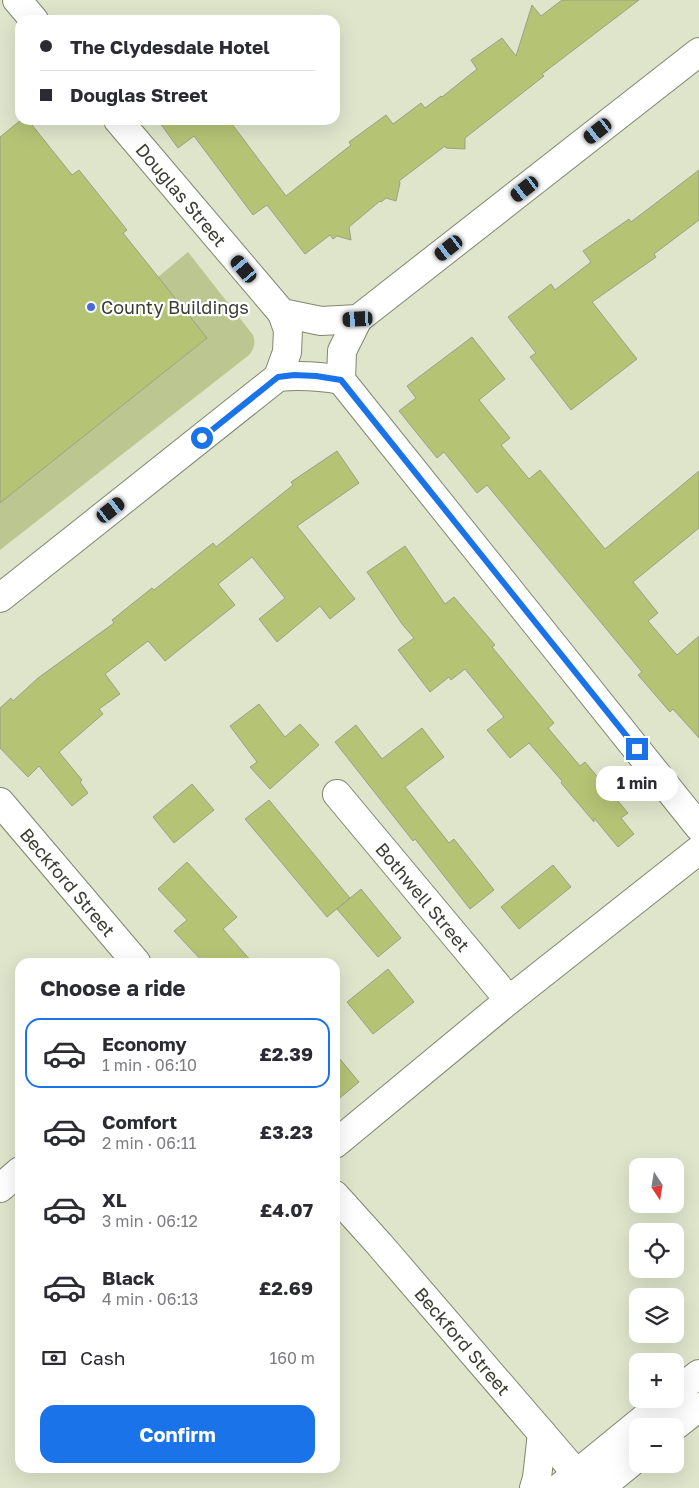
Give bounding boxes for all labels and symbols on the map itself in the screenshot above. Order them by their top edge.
car [581,116,614,146]
street label: Douglas Street [131,139,232,251]
car [508,174,541,204]
car [432,233,465,263]
car [228,253,259,285]
place label: County Buildings [101,296,249,318]
marker: County Buildings [85,301,97,313]
car [342,311,373,327]
route start [191,427,213,449]
car [94,495,127,525]
route end [626,738,648,760]
callout: 1 min [596,766,678,802]
street label: Beckford Street [16,823,120,941]
street label: Bothwell Street [371,838,475,956]
north arrow [629,1158,684,1212]
street label: Beckford Street [410,1283,515,1400]

